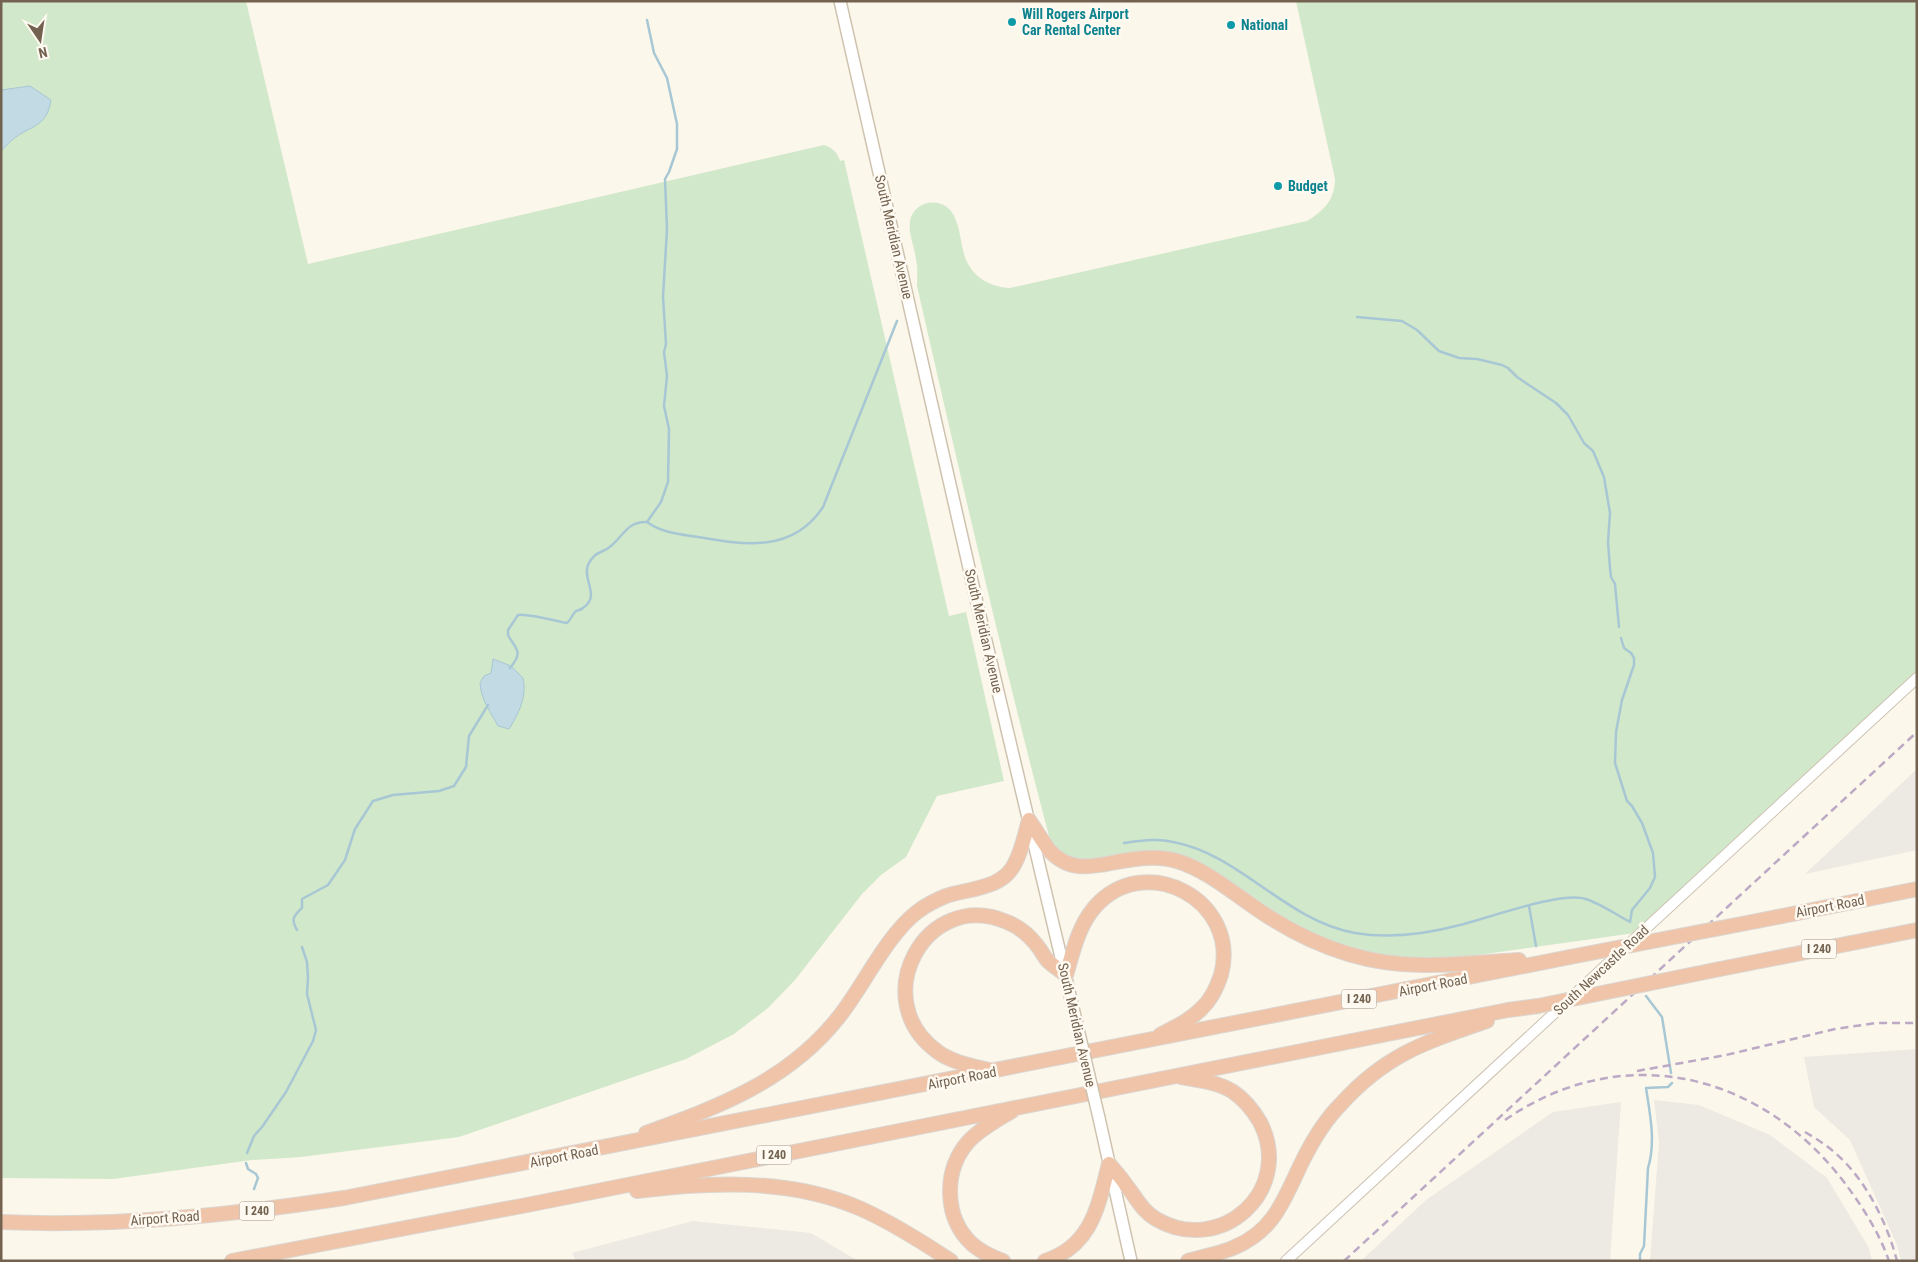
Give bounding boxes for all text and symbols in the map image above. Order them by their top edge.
place label: Will Rogers Airport Car Rental Center [1022,6,1129,38]
north arrow [15,15,65,65]
marker: Will Rogers Airport Car Rental Center [1006,16,1018,28]
place label: National [1241,17,1288,33]
marker: National [1225,19,1237,31]
text: N [37,44,49,61]
street label: South Meridian Avenue [872,173,916,301]
place label: Budget [1288,178,1328,194]
marker: Budget [1272,180,1284,192]
street label: South Meridian Avenue [962,567,1006,695]
street label: Airport Road [1794,892,1866,920]
street label: South Newcastle Road [1550,922,1652,1018]
road number: I 240 [1802,940,1836,959]
street label: South Meridian Avenue [1055,961,1099,1089]
street label: Airport Road [1397,971,1469,999]
road number: I 240 [1342,990,1376,1009]
street label: Airport Road [926,1064,998,1092]
street label: Airport Road [528,1142,600,1170]
road number: I 240 [756,1146,792,1164]
road number: I 240 [240,1202,274,1220]
street label: Airport Road [130,1208,200,1228]

